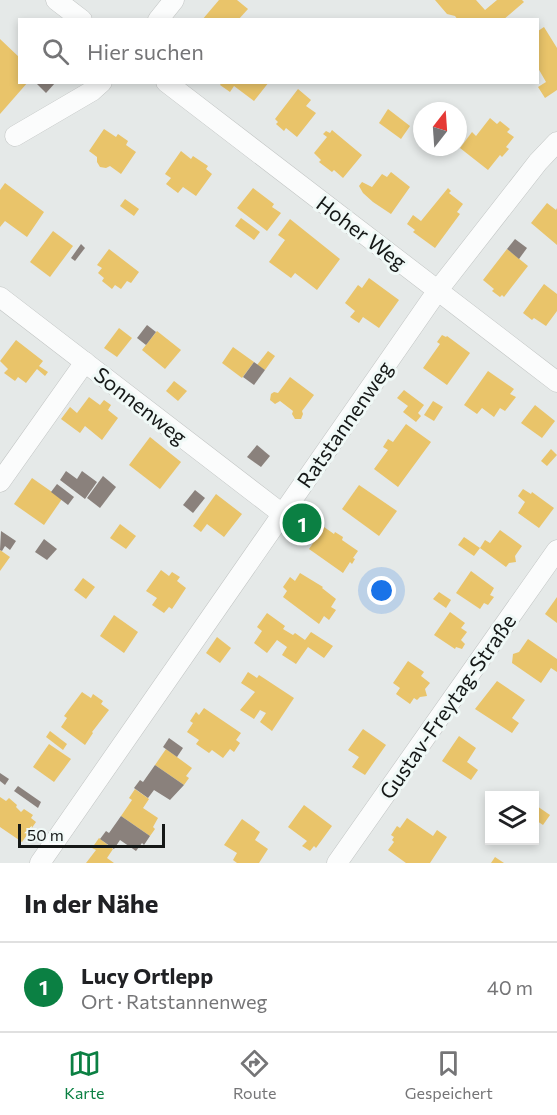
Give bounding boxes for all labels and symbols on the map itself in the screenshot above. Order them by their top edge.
north arrow [413,102,467,156]
street label: Hoher Weg [312,190,412,274]
street label: Ratstannenweg [291,356,397,492]
street label: Sonnenweg [90,361,192,449]
pin: 1 [282,500,322,546]
your location [367,576,396,605]
street label: Gustav-Freytag-Straße [374,609,520,803]
scale bar [18,821,165,848]

